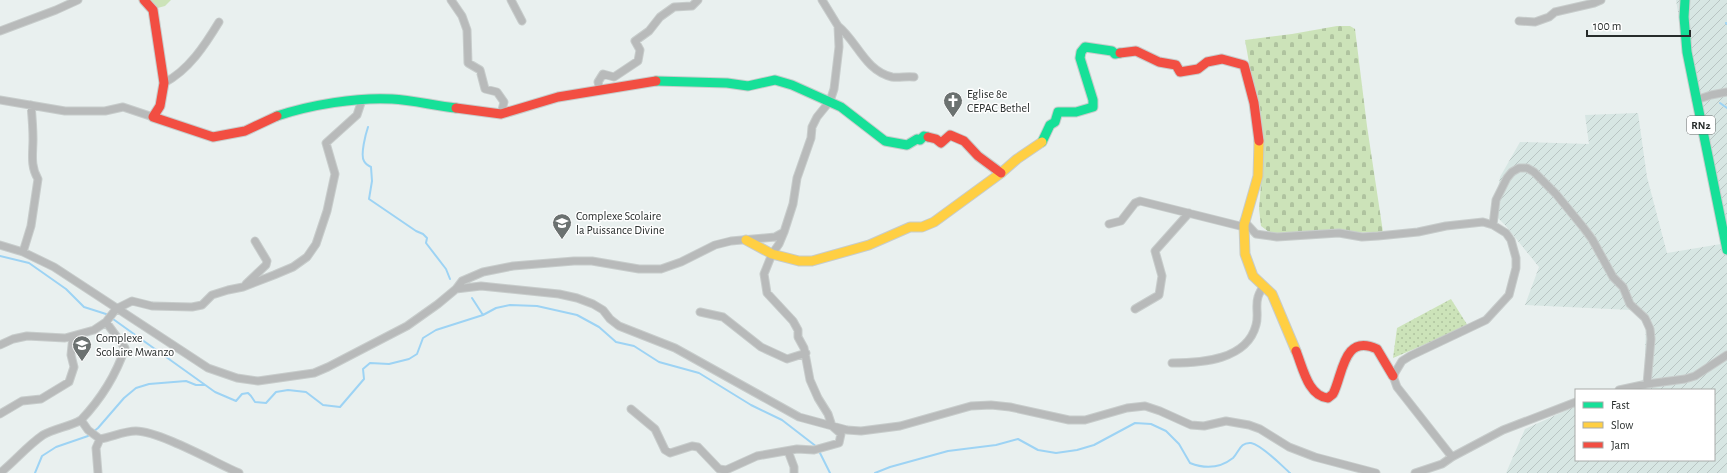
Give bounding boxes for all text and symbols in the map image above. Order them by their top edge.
scale bar [1587,12,1690,38]
text: 100 m [1593,20,1621,32]
place label: Eglise 8e CEPAC Bethel [967,88,1030,114]
church icon: Eglise 8e CEPAC Bethel [942,90,964,118]
road number: RN2 [1687,116,1715,134]
place label: Complexe Scolaire la Puissance Divine [576,210,665,236]
school or university icon: Complexe Scolaire la Puissance Divine [551,212,573,240]
place label: Complexe Scolaire Mwanzo [96,332,174,358]
school or university icon: Complexe Scolaire Mwanzo [71,334,93,362]
legend [1575,389,1715,461]
text: Fast [1611,399,1630,411]
text: Slow [1611,419,1633,431]
text: Jam [1611,439,1630,451]

